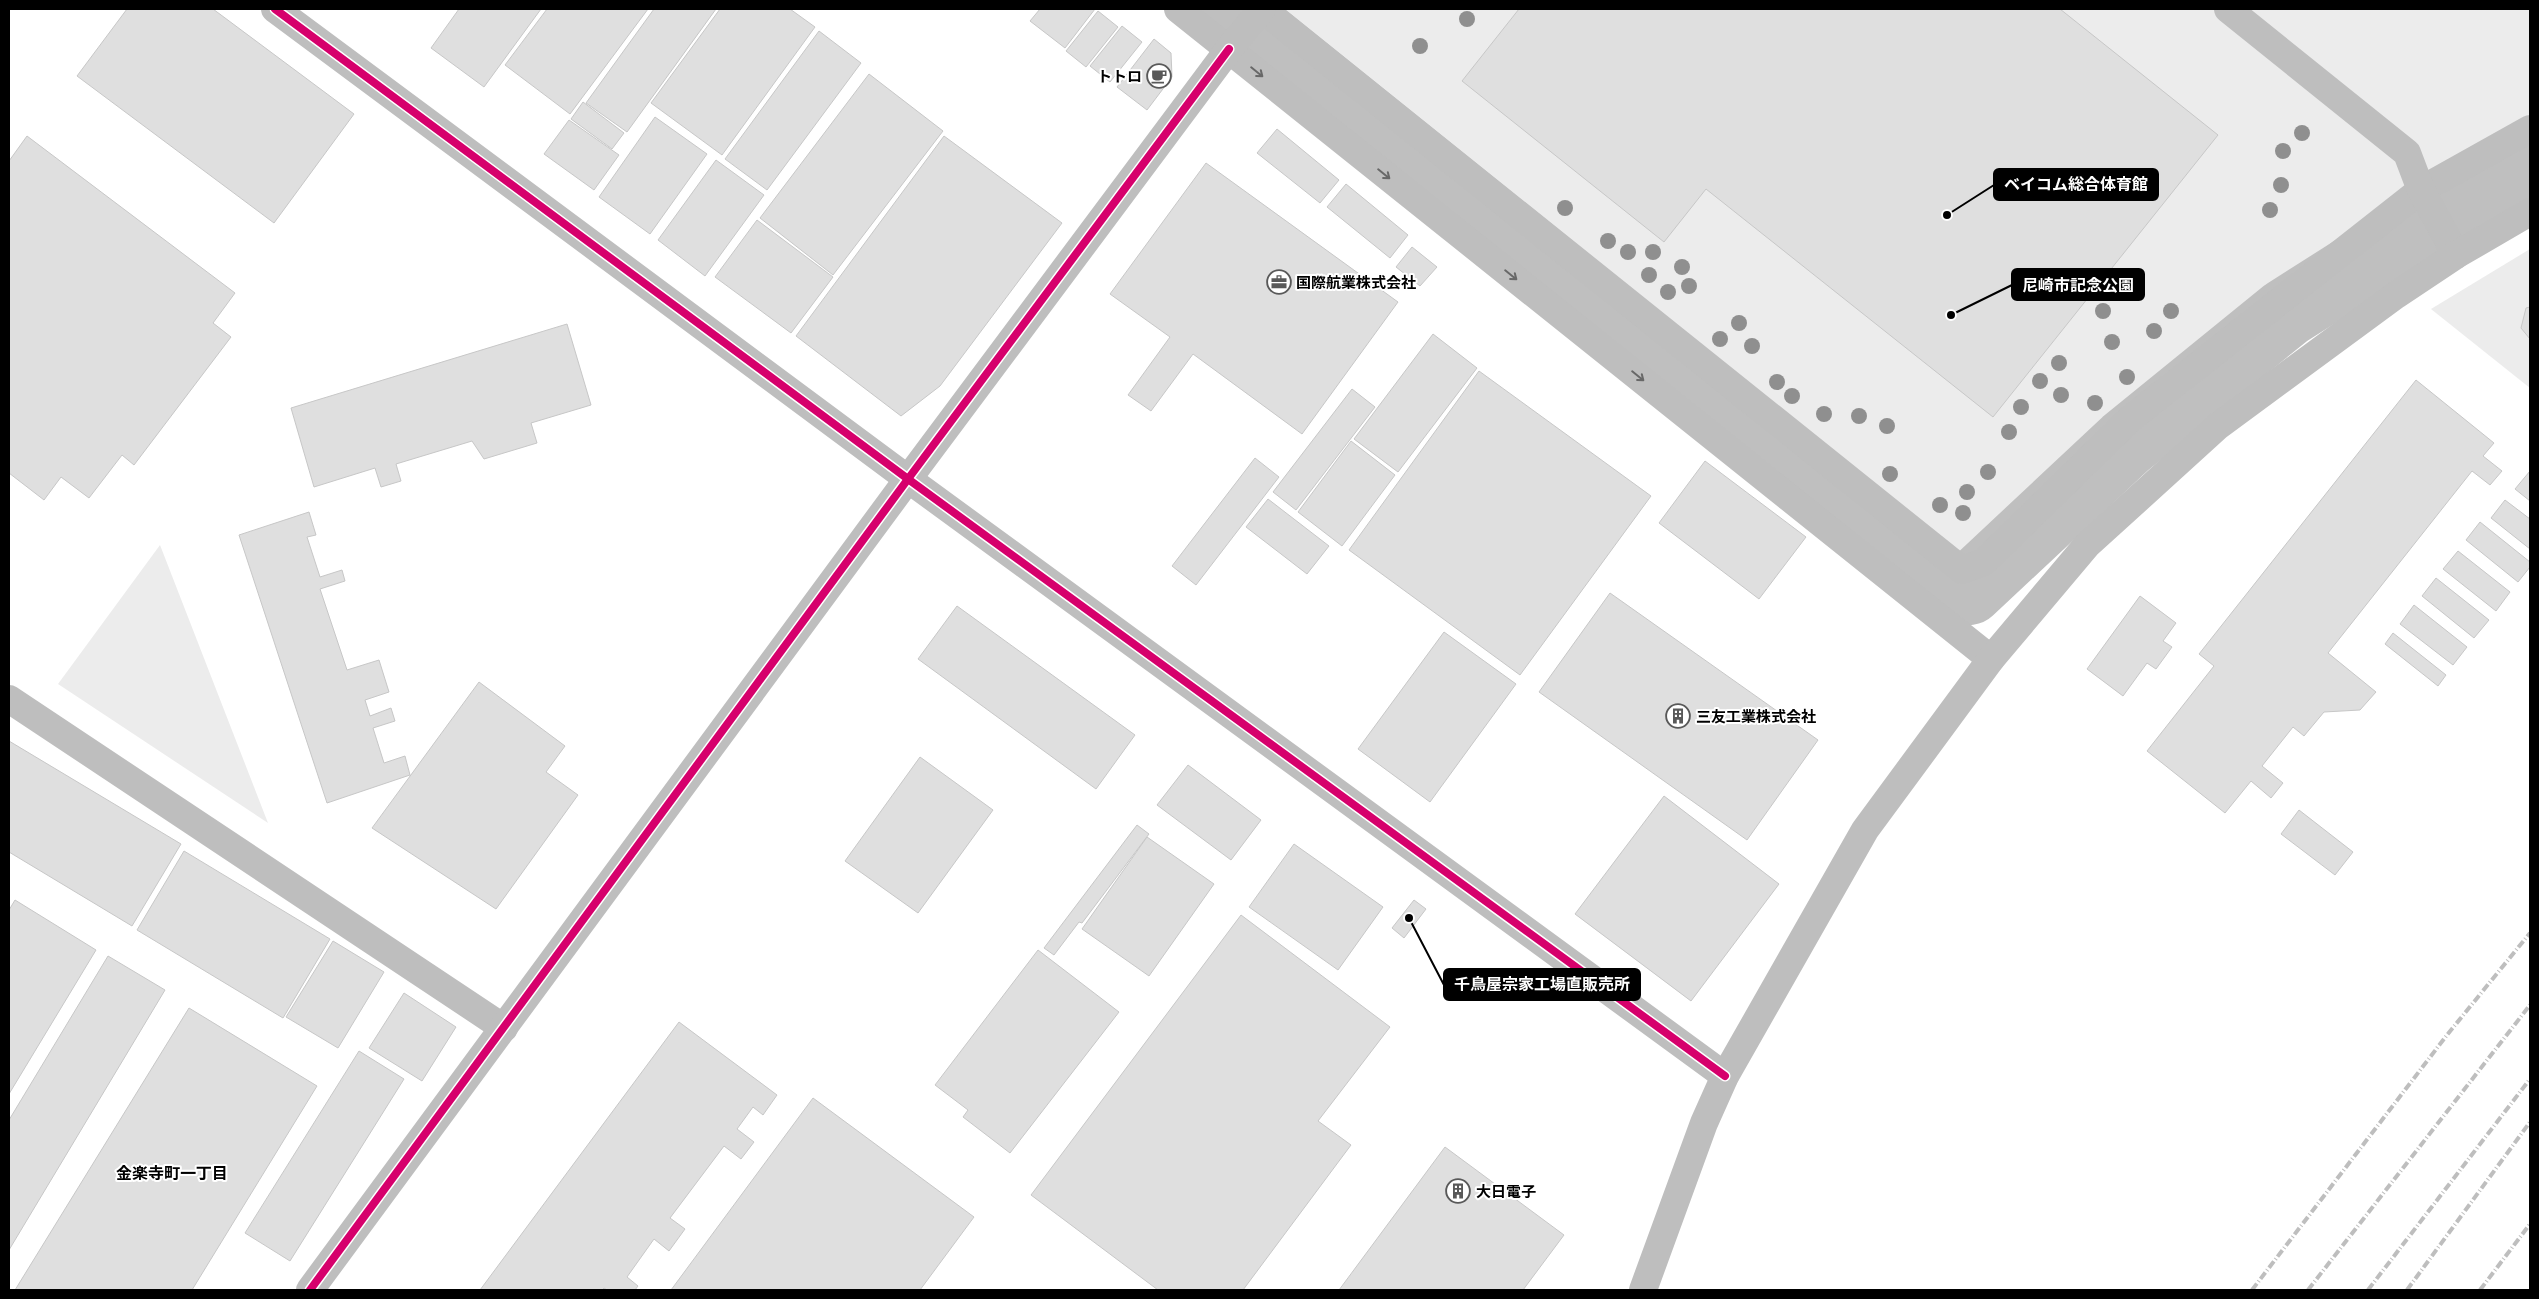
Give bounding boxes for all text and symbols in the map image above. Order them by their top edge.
cafe icon: トトロ [1146,63,1172,89]
place label: トトロ [1097,66,1142,87]
one-way arrow [1250,67,1263,78]
one-way arrow [1377,168,1390,179]
callout: ベイコム総合体育館 [1994,169,2158,200]
text: ベイコム総合体育館 [2004,173,2148,196]
office icon: 国際航業株式会社 [1266,269,1292,295]
callout: 尼崎市記念公園 [2012,269,2144,300]
one-way arrow [1504,270,1518,280]
place label: 国際航業株式会社 [1296,272,1416,293]
text: 尼崎市記念公園 [2022,274,2134,297]
one-way arrow [1631,371,1644,382]
building icon: 三友工業株式会社 [1665,703,1691,729]
place label: 三友工業株式会社 [1696,706,1816,727]
callout: 千鳥屋宗家工場直販売所 [1444,969,1640,1000]
text: 千鳥屋宗家工場直販売所 [1454,973,1630,996]
district label: 金楽寺町一丁目 [116,1162,228,1185]
building icon: 大日電子 [1445,1178,1471,1204]
place label: 大日電子 [1476,1181,1536,1202]

